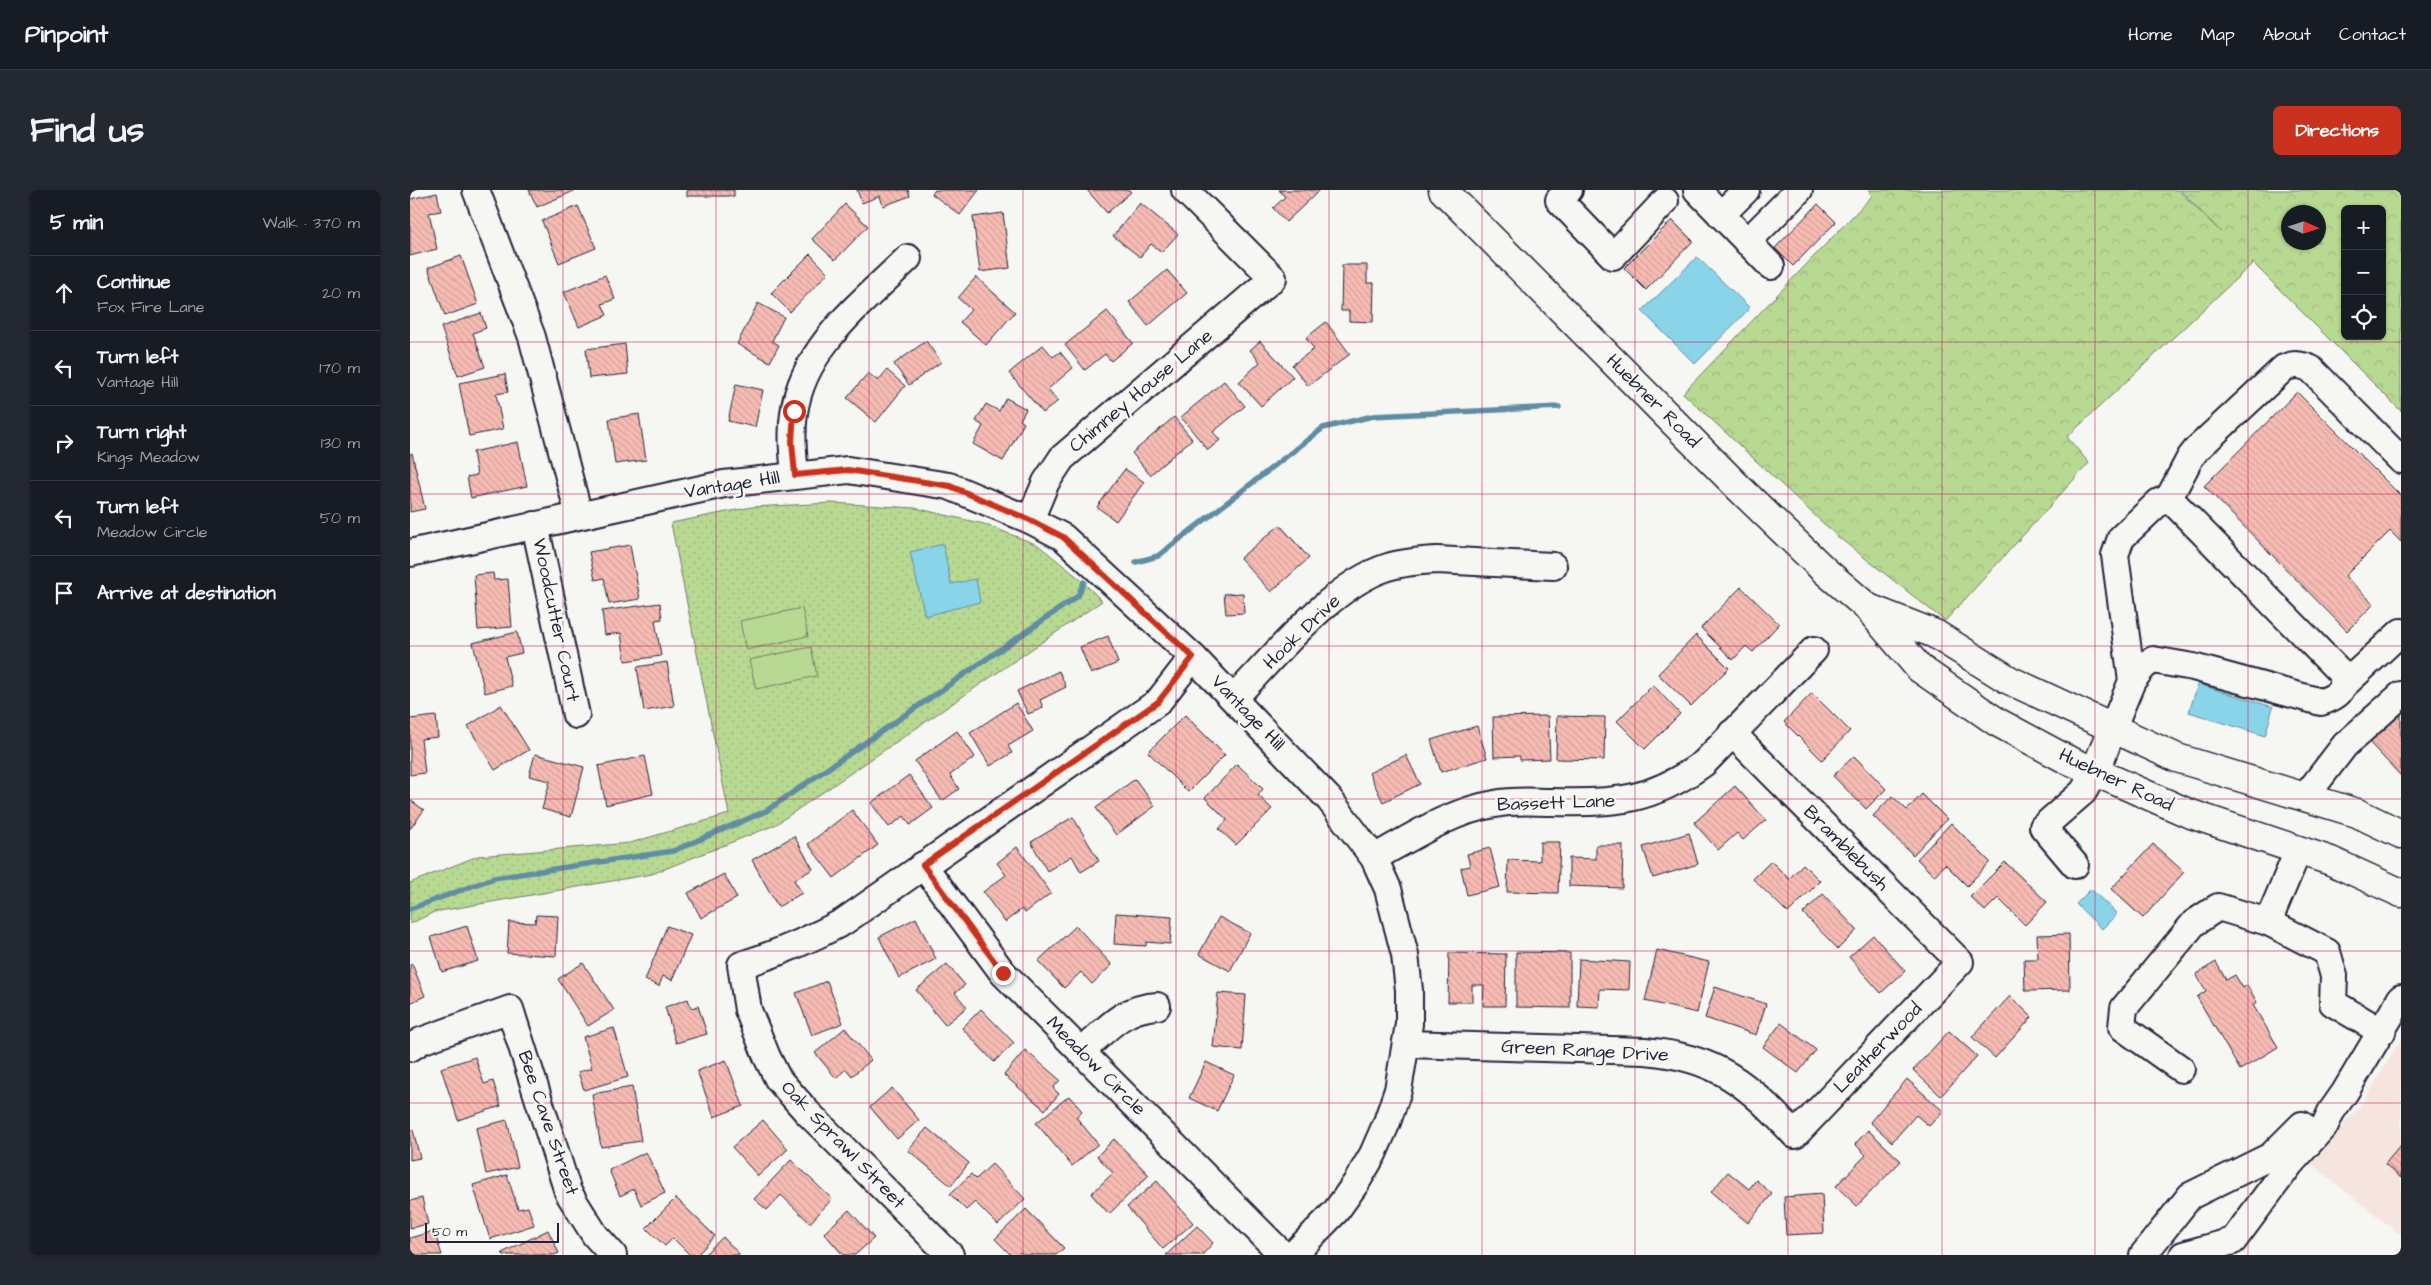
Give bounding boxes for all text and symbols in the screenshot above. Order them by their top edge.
text: Pinpoint [25,18,108,52]
text: Home [2128,22,2173,47]
text: Map [2201,22,2235,47]
text: About [2263,22,2311,47]
text: Contact [2339,22,2406,47]
text: Find us [30,106,144,155]
button: Directions [2273,106,2401,155]
north arrow [2281,205,2326,250]
map controls [2341,205,2386,340]
button: + [2341,205,2386,250]
text: 5 min [50,208,103,237]
text: Walk · 370 m [262,212,360,234]
button: − [2341,250,2386,295]
text: Continue [97,269,171,296]
icon: ahead [50,279,78,307]
text: 20 m [322,282,360,304]
button: locate [2341,295,2386,340]
text: Fox Fire Lane [97,296,204,318]
street label: Chimney House Lane [1063,323,1219,460]
text: Turn left [97,344,178,371]
street label: Huebner Road [1600,348,1706,454]
icon: left [50,354,78,382]
text: 170 m [319,357,360,379]
text: Vantage Hill [97,371,178,393]
route start [783,400,806,423]
text: Turn right [97,419,186,446]
icon: right [50,429,78,457]
text: 130 m [321,432,360,454]
text: Kings Meadow [97,446,200,468]
street label: Vantage Hill [682,464,782,507]
text: Turn left [97,494,178,521]
icon: left [50,504,78,532]
text: 50 m [320,507,360,529]
text: Meadow Circle [97,521,207,543]
street label: Woodcutter Court [526,536,587,704]
icon: arrive [50,579,78,607]
text: Arrive at destination [97,580,276,607]
street label: Hook Drive [1257,588,1347,676]
street label: Vantage Hill [1204,669,1291,758]
street label: Huebner Road [2054,742,2178,818]
street label: Bassett Lane [1497,787,1615,819]
street label: Bramblebush [1797,799,1895,897]
route end [992,962,1015,985]
street label: Leatherwood [1827,996,1929,1100]
street label: Meadow Circle [1040,1010,1152,1122]
street label: Green Range Drive [1501,1033,1669,1070]
street label: Bee Cave Street [511,1047,585,1199]
street label: Oak Sprawl Street [775,1075,912,1215]
scale bar [425,1220,559,1243]
text: 50 m [432,1222,467,1242]

